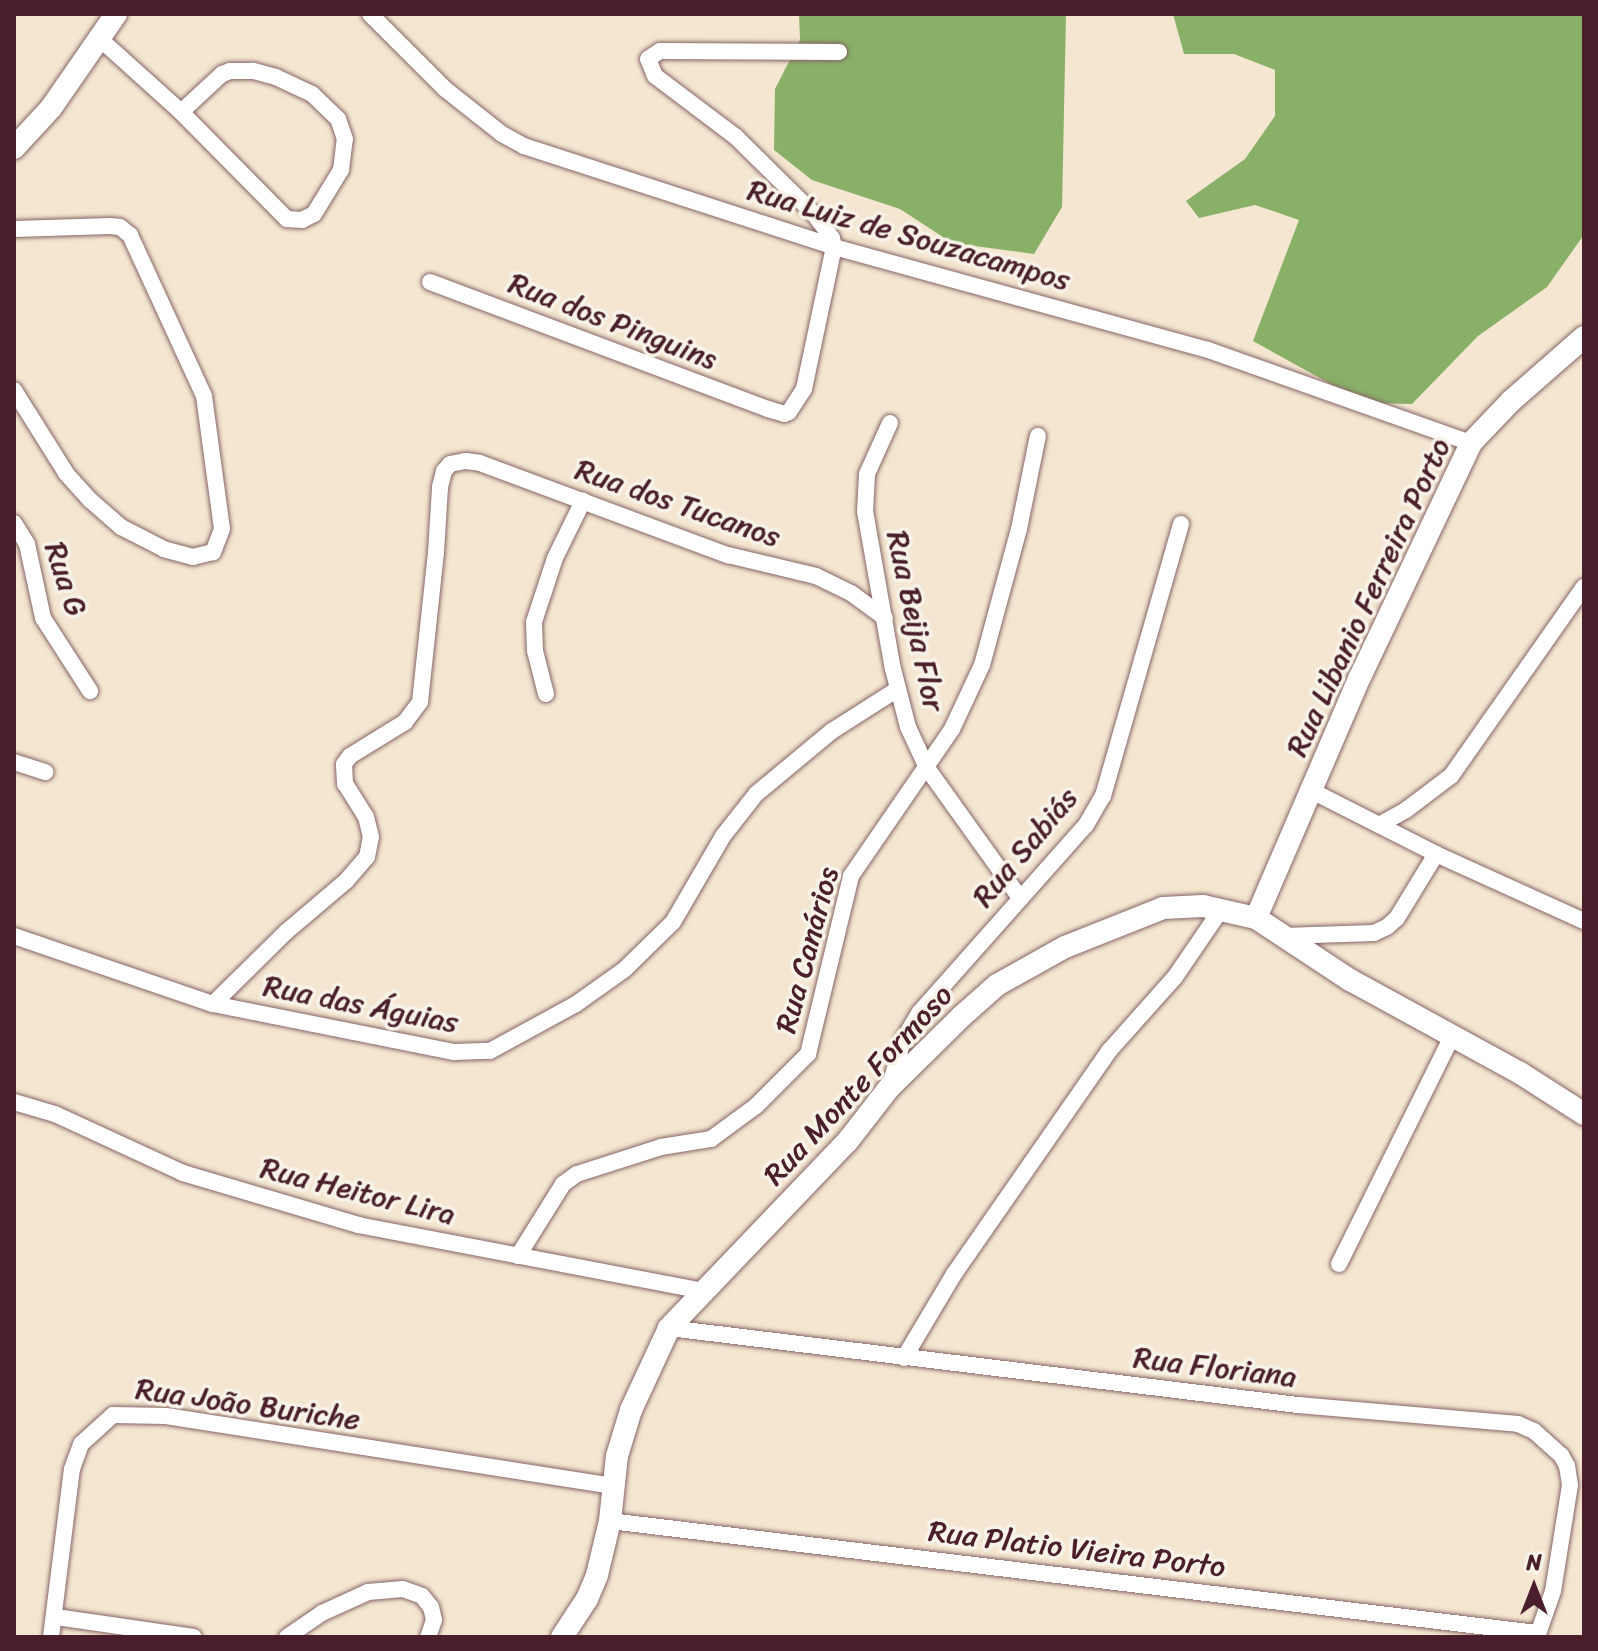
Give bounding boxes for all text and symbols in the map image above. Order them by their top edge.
street label: Rua Luiz de Souzacampos [744,172,1074,298]
street label: Rua dos Pinguins [503,264,723,378]
street label: Rua Libanio Ferreira Porto [1278,432,1458,762]
street label: Rua dos Tucanos [571,451,785,555]
street label: Rua Beija Flor [879,527,953,715]
street label: Rua G [37,537,95,621]
street label: Rua Sabiás [965,780,1085,914]
street label: Rua Canários [768,863,846,1037]
street label: Rua das Águias [261,967,461,1041]
street label: Rua Monte Formoso [757,978,959,1192]
street label: Rua Heitor Lira [257,1149,459,1233]
street label: Rua Floriana [1131,1339,1299,1395]
street label: Rua João Buriche [134,1370,362,1438]
street label: Rua Platio Vieira Porto [925,1513,1229,1585]
text: N [1526,1543,1542,1582]
north arrow [1494,1547,1574,1627]

